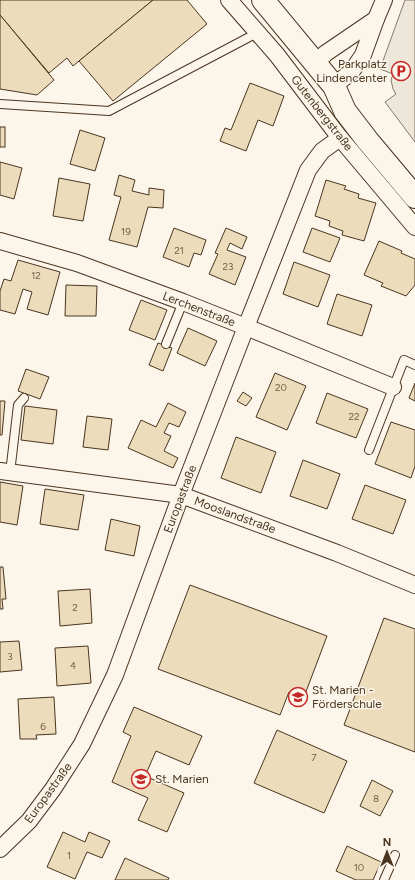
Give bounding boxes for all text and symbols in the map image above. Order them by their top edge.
place label: Parkplatz Lindencenter [316,57,387,85]
parking icon: Parkplatz Lindencenter [390,60,412,82]
street label: Gutenbergstraße [288,72,356,154]
house number: 19 [121,225,131,238]
house number: 21 [174,244,184,257]
house number: 23 [222,260,234,273]
house number: 12 [31,269,41,282]
street label: Lerchenstraße [161,289,238,329]
house number: 20 [275,381,287,394]
house number: 22 [348,410,360,423]
street label: Europastraße [161,463,200,535]
street label: Mooslandstraße [192,494,278,536]
house number: 2 [72,601,78,614]
house number: 3 [7,650,13,663]
house number: 4 [70,659,76,672]
place label: St. Marien - Förderschule [312,683,382,711]
school or university icon: St. Marien - Förderschule [287,686,309,708]
house number: 6 [40,720,46,733]
house number: 7 [311,751,317,764]
street label: Europastraße [21,760,75,826]
school or university icon: St. Marien [130,768,152,790]
place label: St. Marien [155,772,209,786]
house number: 8 [373,792,379,805]
north arrow [367,832,407,872]
text: N [383,836,391,849]
house number: 1 [67,849,71,862]
house number: 10 [354,861,364,874]

